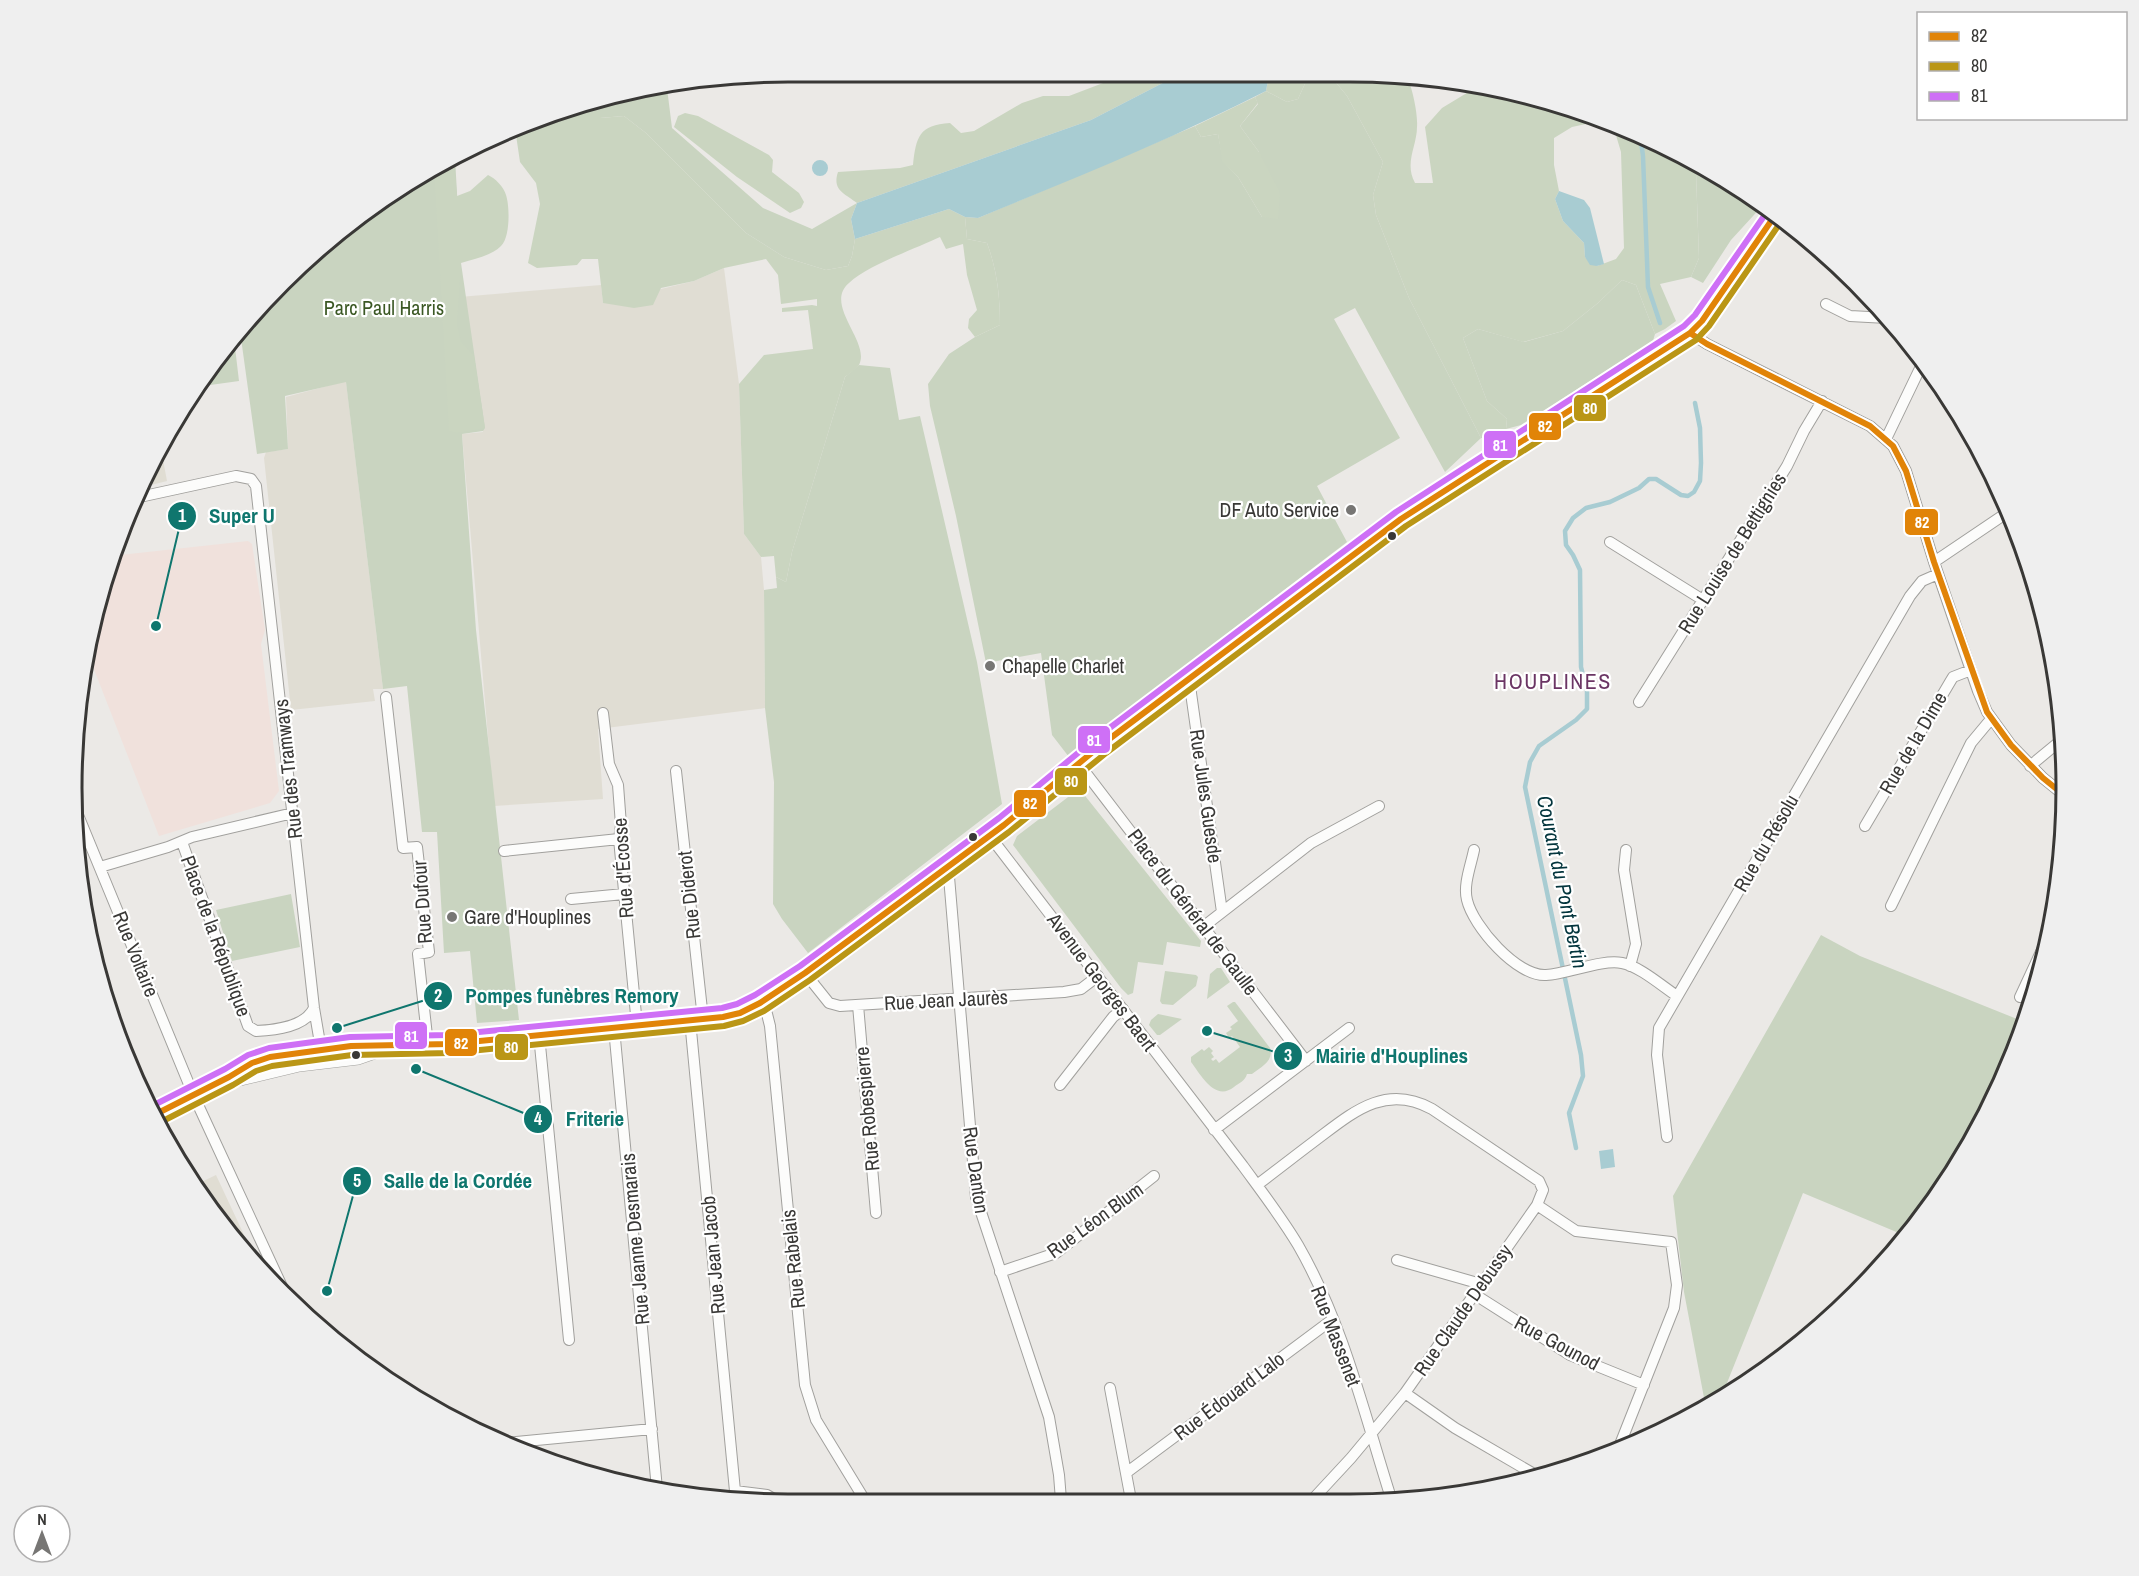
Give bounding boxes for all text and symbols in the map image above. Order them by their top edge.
legend [1917,12,2127,120]
text: 82 [1971,23,1987,48]
text: 80 [1971,53,1987,78]
text: 81 [1971,83,1988,108]
park label: Parc Paul Harris [324,294,444,321]
line badge: 80 [1573,394,1607,422]
text: 80 [1583,397,1597,419]
line badge: 82 [1528,412,1562,441]
text: 82 [1538,415,1552,437]
line badge: 81 [1483,430,1517,459]
text: 81 [1493,434,1508,456]
street label: Rue Louise de Bettignies [1671,467,1792,638]
place label: DF Auto Service [1220,496,1339,523]
callout: Super U [167,497,287,536]
text: Super U [209,501,275,530]
text: 1 [178,503,187,528]
marker: DF Auto Service [1344,503,1358,517]
line badge: 82 [1904,508,1939,536]
text: 82 [1915,511,1929,533]
unlabelled marker [1386,530,1398,542]
place label: Chapelle Charlet [1002,652,1125,679]
marker: Chapelle Charlet [983,659,997,673]
district label: HOUPLINES [1494,666,1612,696]
street label: Rue de la Dime [1872,687,1953,799]
street label: Rue des Tramways [267,698,308,840]
line badge: 81 [1077,725,1111,754]
street label: Rue Jules Guesde [1184,727,1229,865]
text: 81 [1087,729,1102,751]
line badge: 80 [1054,767,1088,796]
text: 80 [1064,770,1078,792]
line badge: 82 [1013,789,1047,818]
street label: Rue du Résolu [1727,789,1804,896]
text: 82 [1023,792,1037,814]
water label: Courant du Pont Bertin [1530,793,1595,971]
street label: Rue d'Écosse [606,817,639,919]
street label: Place du Général de Gaulle [1122,823,1265,1000]
unlabelled marker [967,831,979,843]
street label: Rue Diderot [670,849,707,940]
street label: Place de la République [175,852,258,1020]
street label: Rue Dufour [405,859,438,945]
place label: Gare d'Houplines [464,903,591,930]
street label: Avenue Georges Baert [1041,906,1164,1057]
street label: Rue Voltaire [107,907,166,1001]
marker: Gare d'Houplines [445,910,459,924]
callout: Pompes funèbres Remory [423,976,690,1015]
text: Pompes funèbres Remory [465,981,679,1010]
text: 2 [434,983,442,1008]
street label: Rue Jean Jaurès [883,983,1009,1016]
line badge: 81 [394,1021,428,1050]
text: 81 [404,1025,419,1047]
line badge: 82 [444,1028,478,1057]
text: 82 [454,1032,468,1054]
line badge: 80 [494,1033,529,1061]
text: 80 [504,1036,518,1058]
callout: Mairie d'Houplines [1273,1036,1480,1075]
text: Mairie d'Houplines [1316,1041,1468,1070]
text: 3 [1284,1043,1292,1068]
street label: Rue Robespierre [848,1046,885,1172]
unlabelled marker [350,1049,362,1061]
callout: Friterie [523,1099,636,1138]
text: Friterie [566,1104,624,1133]
text: 4 [534,1106,543,1131]
street label: Rue Danton [957,1125,996,1215]
street label: Rue Jeanne Desmarais [614,1152,655,1326]
callout: Salle de la Cordée [342,1162,544,1201]
text: Salle de la Cordée [384,1166,532,1195]
text: 5 [353,1168,361,1193]
street label: Rue Léon Blum [1041,1175,1148,1264]
street label: Rue Jean Jacob [694,1195,731,1315]
street label: Rue Rabelais [774,1208,811,1310]
street label: Rue Claude Debussy [1407,1238,1519,1381]
street label: Rue Massenet [1305,1282,1368,1390]
street label: Rue Gounod [1510,1309,1605,1376]
street label: Rue Édouard Lalo [1168,1345,1290,1446]
north arrow [12,1504,72,1564]
text: N [37,1508,47,1530]

